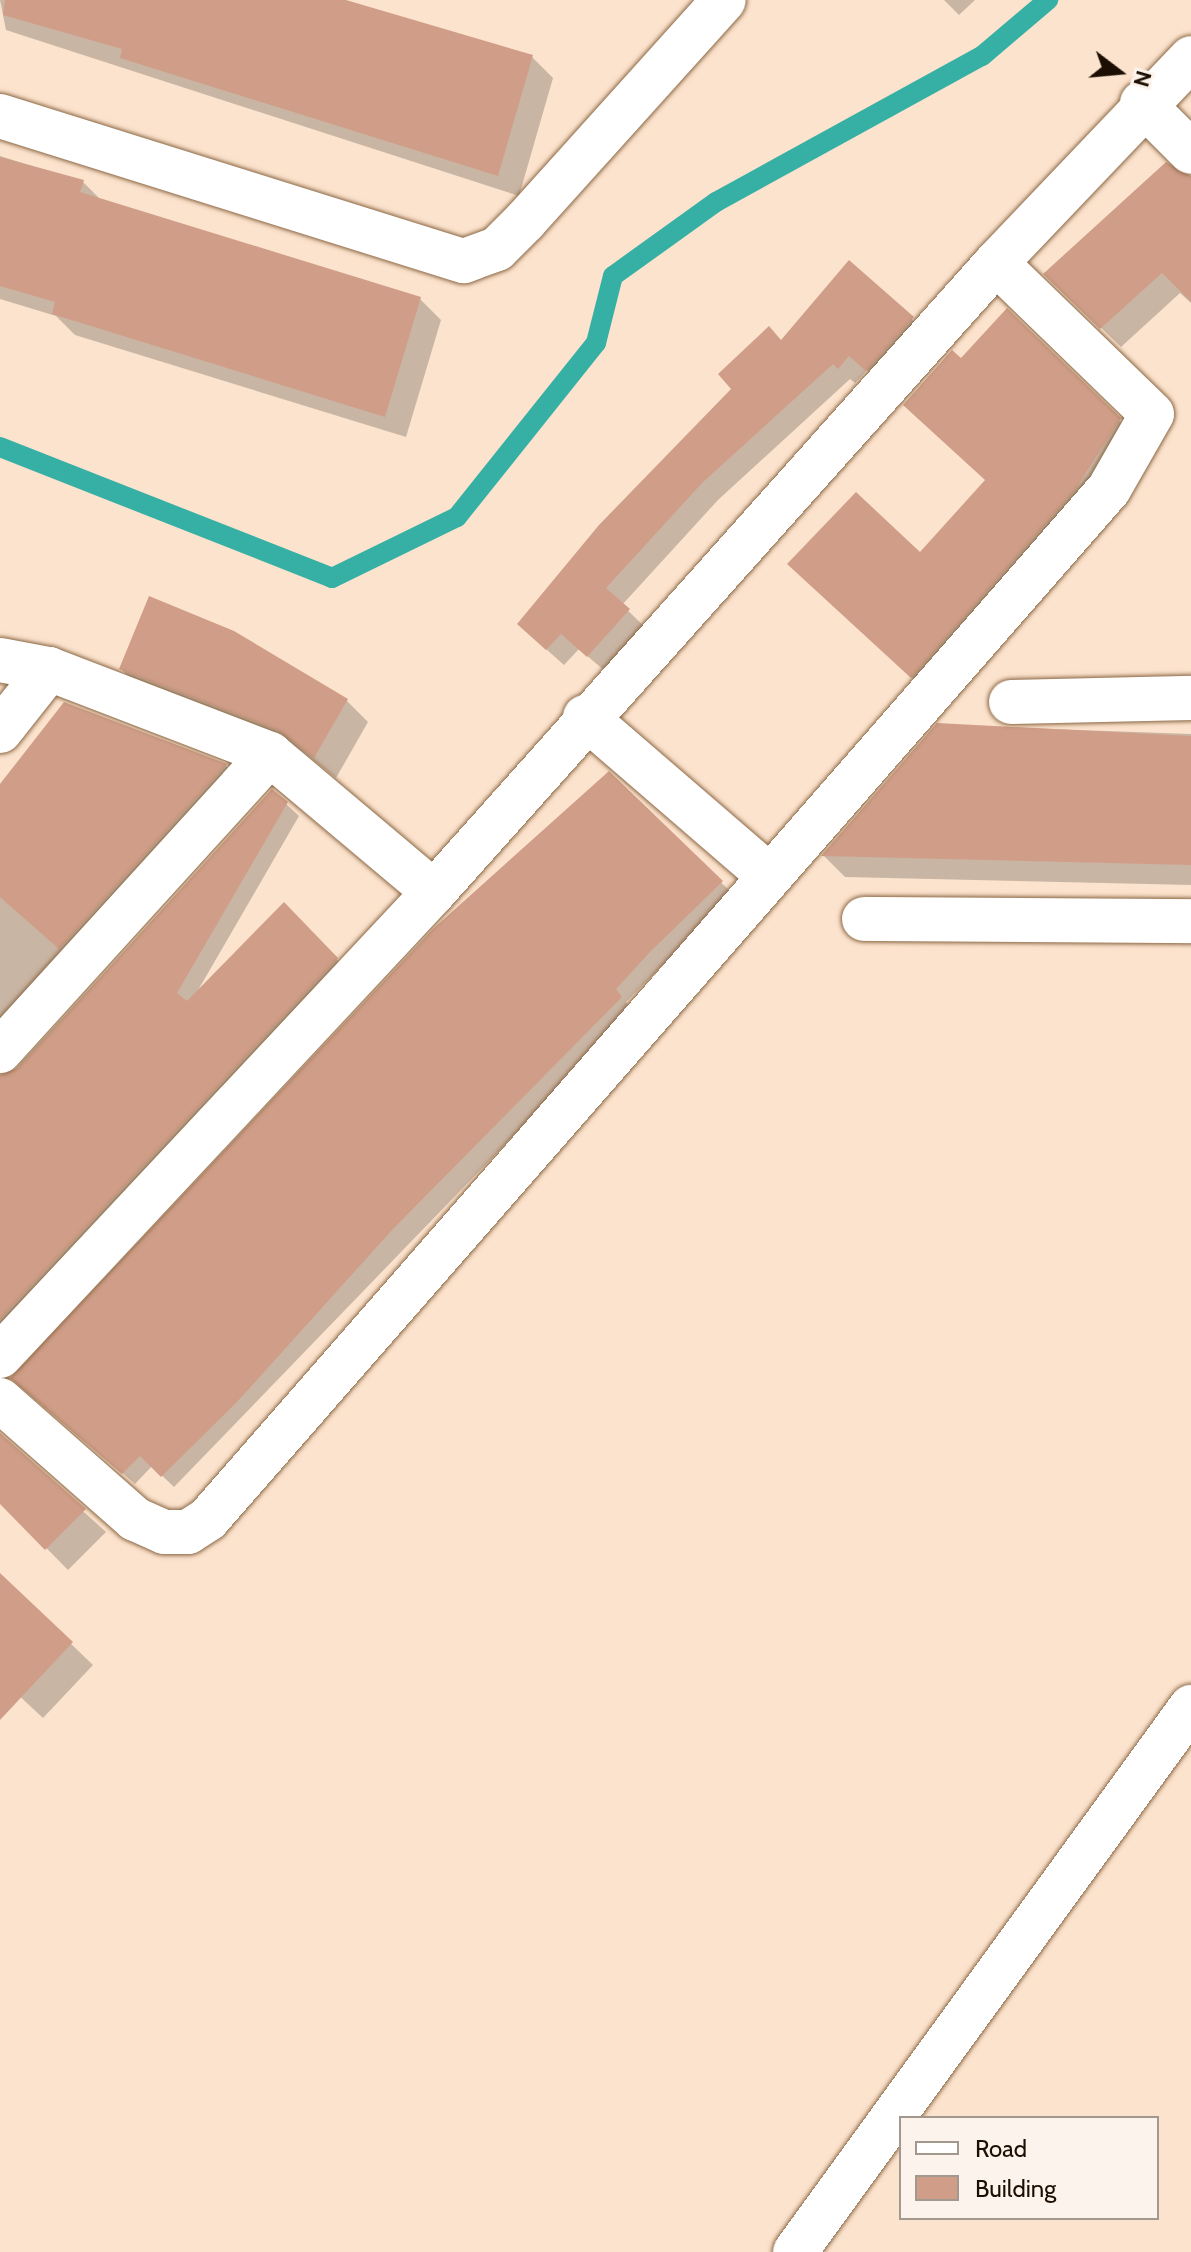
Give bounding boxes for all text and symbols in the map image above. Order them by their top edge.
north arrow [1079,32,1159,112]
text: N [1127,68,1158,90]
legend [899,2116,1159,2220]
text: Road [975,2134,1027,2163]
text: Building [975,2174,1056,2203]

